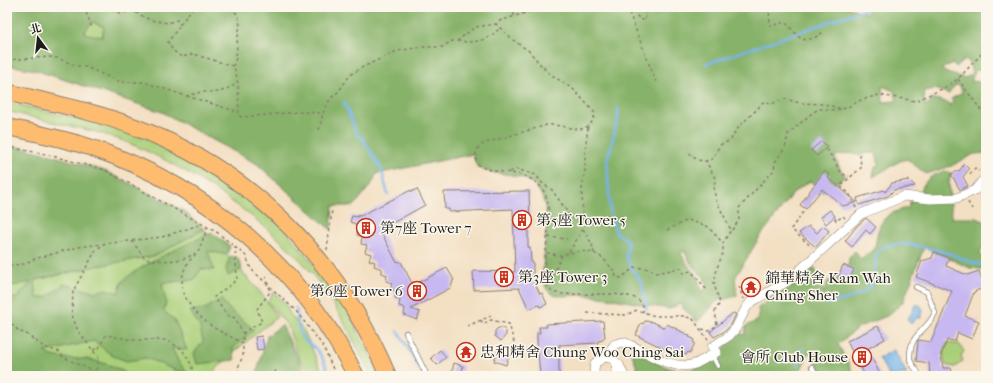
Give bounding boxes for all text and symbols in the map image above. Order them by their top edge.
north arrow [18,18,58,58]
text: 北 [29,21,43,37]
building icon: 第5座 Tower 5 [511,209,533,231]
place label: 第5座 Tower 5 [536,211,626,229]
building icon: 第7座 Tower 7 [355,217,377,239]
place label: 第7座 Tower 7 [380,219,472,237]
building icon: 第3座 Tower 3 [493,266,515,288]
place label: 第3座 Tower 3 [518,268,607,286]
place label: 錦華精舍 Kam Wah Ching Sher [765,269,892,304]
temple icon: 錦華精舍 Kam Wah Ching Sher [740,276,762,298]
building icon: 第6座 Tower 6 [406,280,428,302]
place label: 第6座 Tower 6 [310,282,404,300]
temple icon: 忠和精舍 Chung Woo Ching Sai [455,341,477,363]
place label: 忠和精舍 Chung Woo Ching Sai [480,343,685,361]
building icon: 會所 Club House [851,346,873,368]
place label: 會所 Club House [741,348,849,366]

